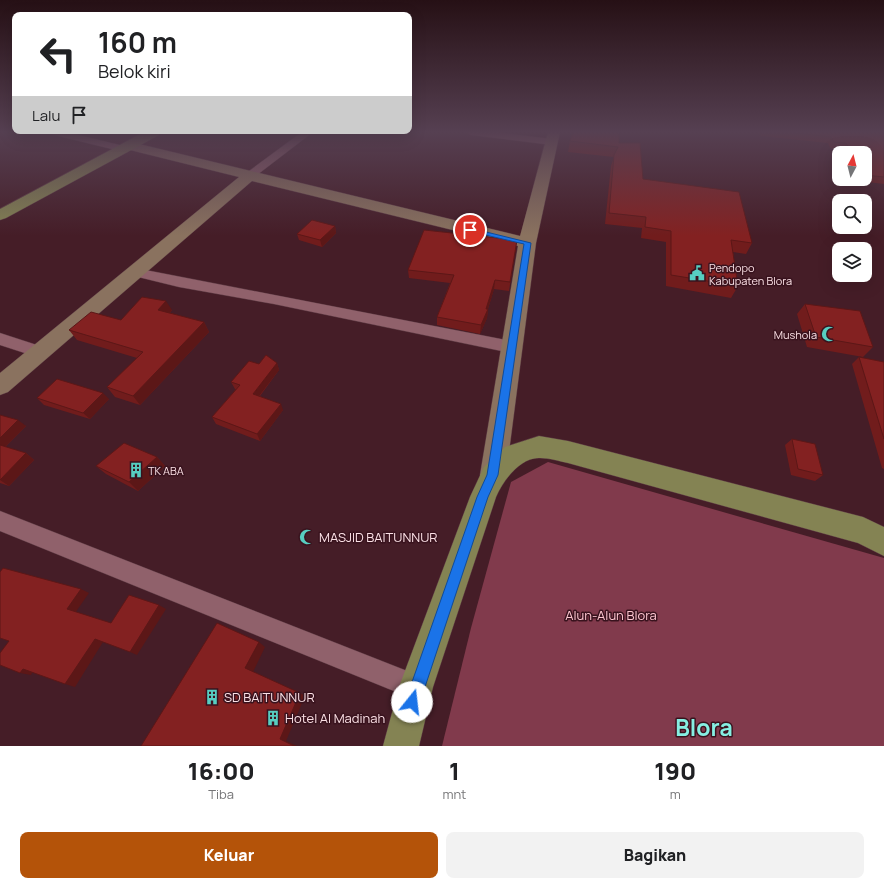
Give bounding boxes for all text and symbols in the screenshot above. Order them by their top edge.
text: 160 m [98,23,177,61]
icon: left [32,28,84,80]
text: Belok kiri [98,59,171,83]
icon: arrive [68,104,90,126]
text: Lalu [32,105,60,126]
north arrow [832,146,872,186]
map controls [832,146,872,282]
button: search [832,194,872,234]
pin [453,213,487,247]
icon: arrive [459,219,481,241]
button: layers [832,242,872,282]
place label: Pendopo Kabupaten Blora [709,260,792,288]
public building icon: Pendopo Kabupaten Blora [688,264,706,282]
mosque icon: Mushola [820,325,838,343]
place label: Mushola [774,327,817,342]
building icon: TK ABA [127,461,145,479]
place label: TK ABA [148,463,184,478]
mosque icon: MASJID BAITUNNUR [298,528,316,546]
place label: MASJID BAITUNNUR [319,528,438,546]
park label: Alun-Alun Blora [565,606,657,624]
position arrow [391,681,433,723]
building icon: SD BAITUNNUR [203,688,221,706]
place label: SD BAITUNNUR [224,688,315,706]
building icon: Hotel Al Madinah [264,709,282,727]
place label: Hotel Al Madinah [285,709,385,727]
district label: Blora [675,711,733,743]
text: 16:00 [188,754,255,787]
text: 1 [449,754,460,787]
text: 190 [654,754,696,787]
text: Tiba [208,785,234,803]
text: mnt [442,785,466,803]
text: m [670,785,681,803]
button: Keluar [20,832,438,878]
button: Bagikan [446,832,864,878]

